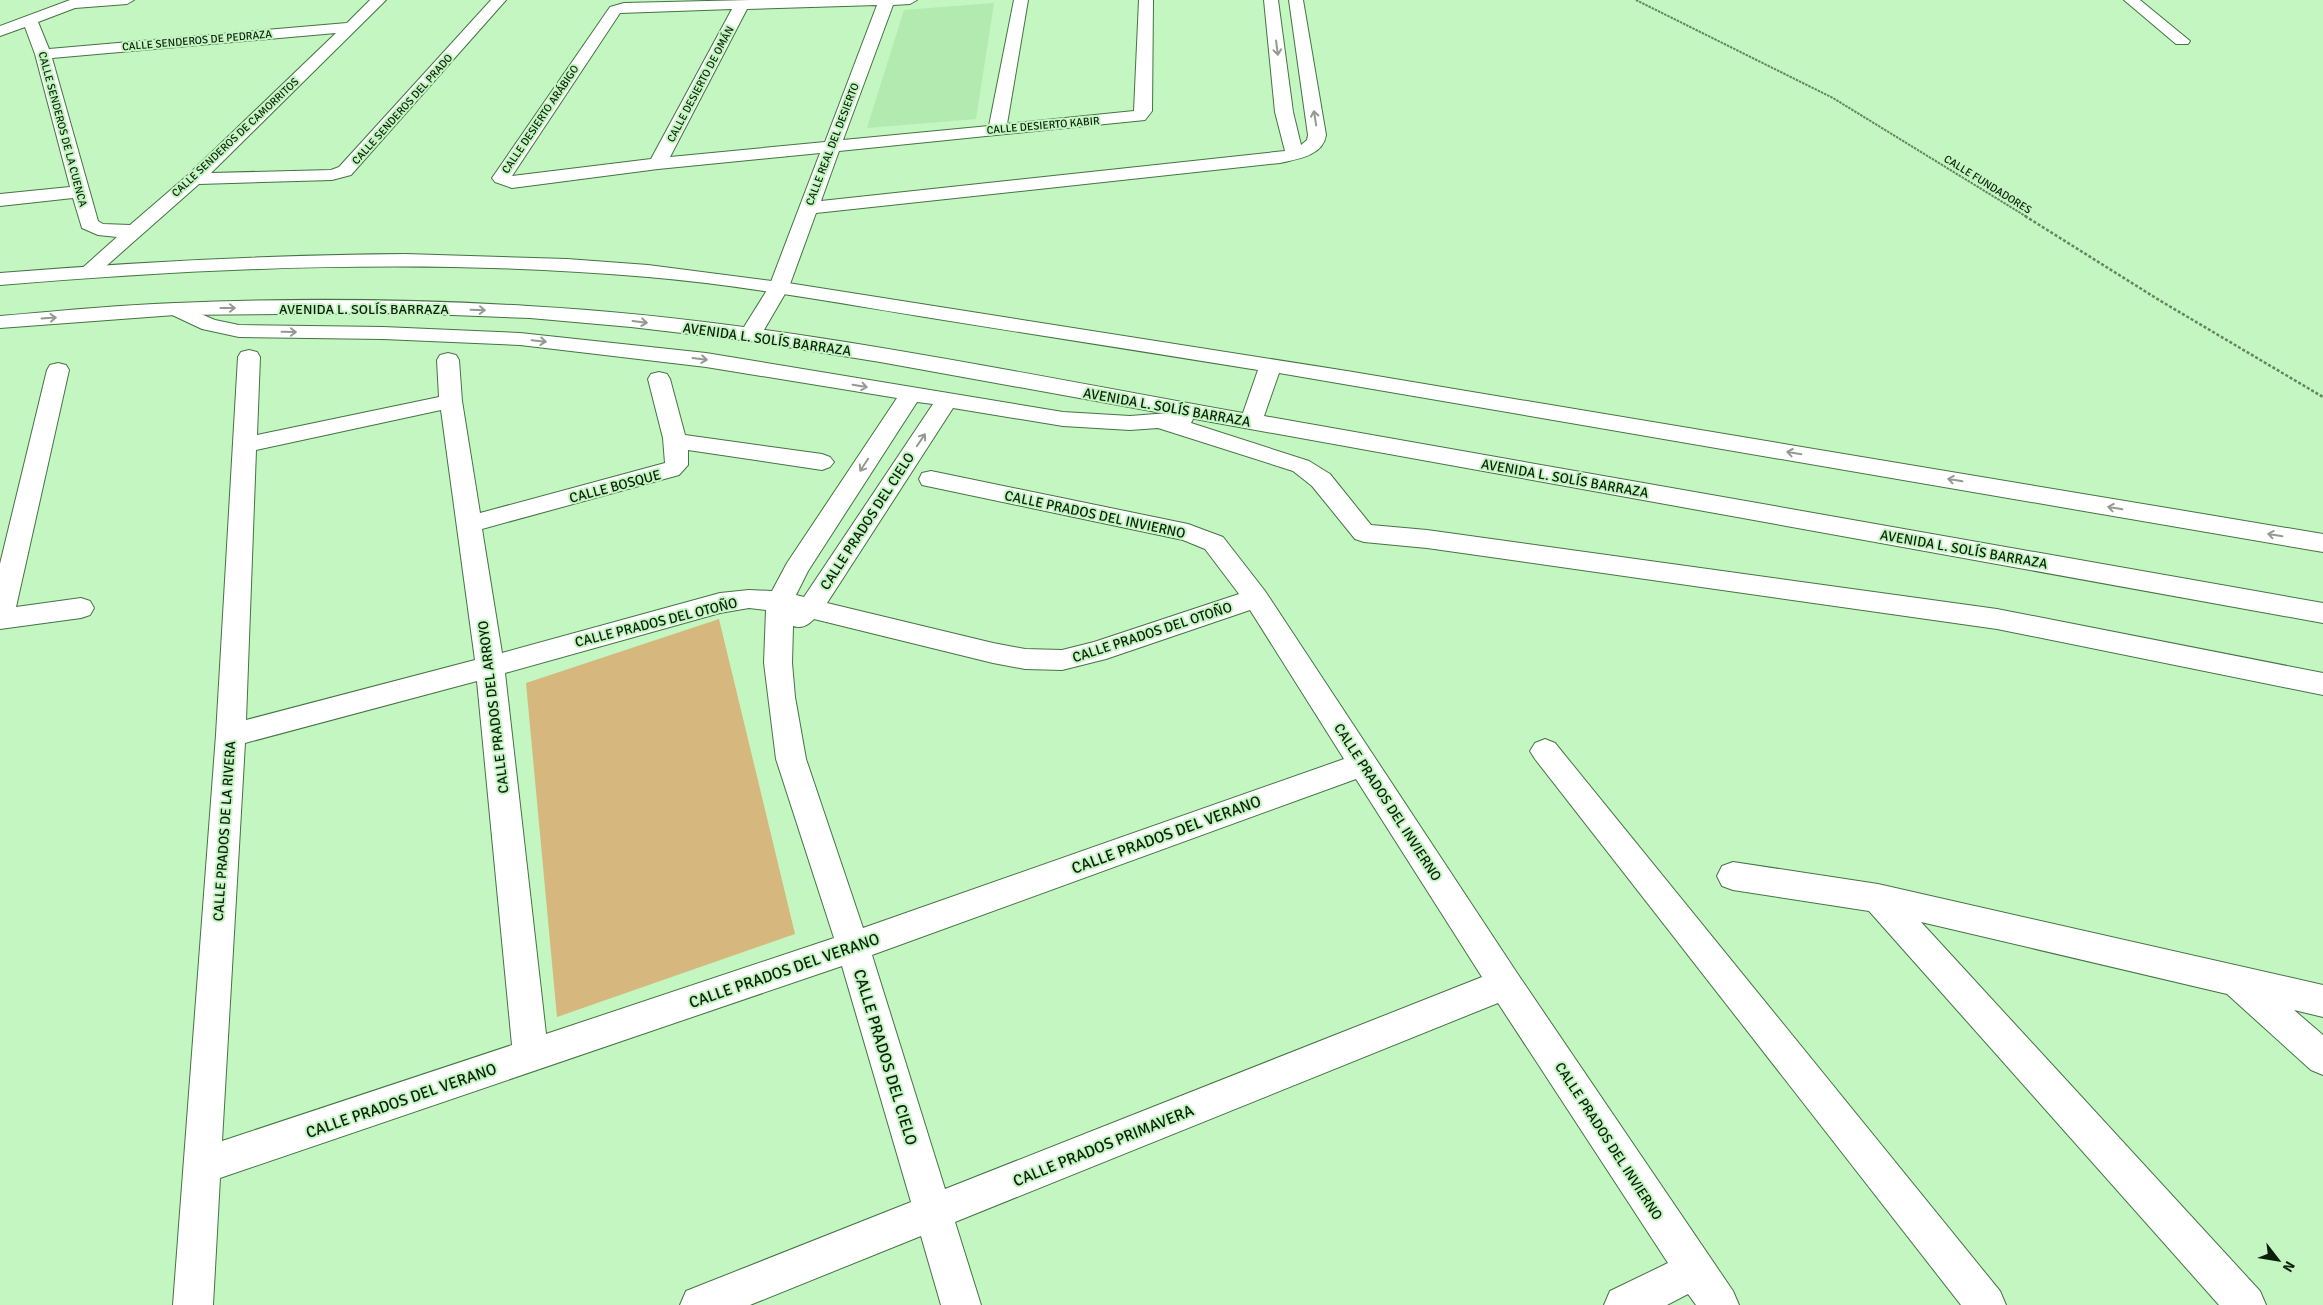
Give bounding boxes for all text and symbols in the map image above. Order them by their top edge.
street label: CALLE DESIERTO DE OMÁN [663,24,737,144]
street label: CALLE SENDEROS DE PEDRAZA [122,27,273,54]
one-way arrow [1272,40,1282,56]
street label: CALLE SENDEROS DE LA CUENCA [35,50,90,208]
street label: CALLE SENDEROS DEL PRADO [349,51,455,167]
street label: CALLE DESIERTO ARÁBIGO [498,62,582,176]
street label: CALLE SENDEROS DE CAMORRITOS [169,75,302,200]
street label: CALLE REAL DEL DESIERTO [803,81,862,207]
one-way arrow [1309,111,1319,127]
street label: CALLE DESIERTO KABIR [986,114,1100,137]
street label: CALLE FUNDADORES [1942,152,2034,217]
street label: AVENIDA L. SOLÍS BARRAZA [279,301,449,318]
one-way arrow [220,303,236,313]
one-way arrow [470,306,486,315]
one-way arrow [40,313,56,323]
one-way arrow [632,317,648,327]
street label: AVENIDA L. SOLÍS BARRAZA [682,319,853,360]
one-way arrow [281,327,297,336]
one-way arrow [530,336,546,346]
one-way arrow [692,354,708,364]
one-way arrow [852,382,868,391]
street label: AVENIDA L. SOLÍS BARRAZA [1082,384,1252,431]
one-way arrow [915,433,926,447]
one-way arrow [1787,447,1803,457]
street label: CALLE PRADOS DEL CIELO [817,449,918,593]
street label: AVENIDA L. SOLÍS BARRAZA [1480,455,1650,502]
one-way arrow [859,458,869,472]
street label: CALLE BOSQUE [567,466,663,507]
one-way arrow [1947,475,1963,485]
street label: CALLE PRADOS DEL INVIERNO [1003,487,1187,542]
one-way arrow [2107,502,2123,512]
street label: AVENIDA L. SOLÍS BARRAZA [1879,526,2049,573]
one-way arrow [2267,530,2283,540]
street label: CALLE PRADOS DEL OTOÑO [573,594,739,651]
street label: CALLE PRADOS DEL OTOÑO [1070,599,1234,666]
street label: CALLE PRADOS DEL ARROYO [474,620,513,794]
street label: CALLE PRADOS DEL INVIERNO [1330,720,1445,884]
street label: CALLE PRADOS DE LA RIVERA [210,740,239,922]
street label: CALLE PRADOS DEL VERANO [1069,791,1264,879]
street label: CALLE PRADOS DEL VERANO [686,929,882,1013]
street label: CALLE PRADOS DEL CIELO [849,967,921,1148]
street label: CALLE PRADOS DEL VERANO [303,1059,499,1143]
street label: CALLE PRADOS DEL INVIERNO [1551,1059,1666,1223]
street label: CALLE PRADOS PRIMAVERA [1010,1100,1197,1191]
north arrow [2253,1235,2303,1285]
text: N [2279,1258,2299,1275]

